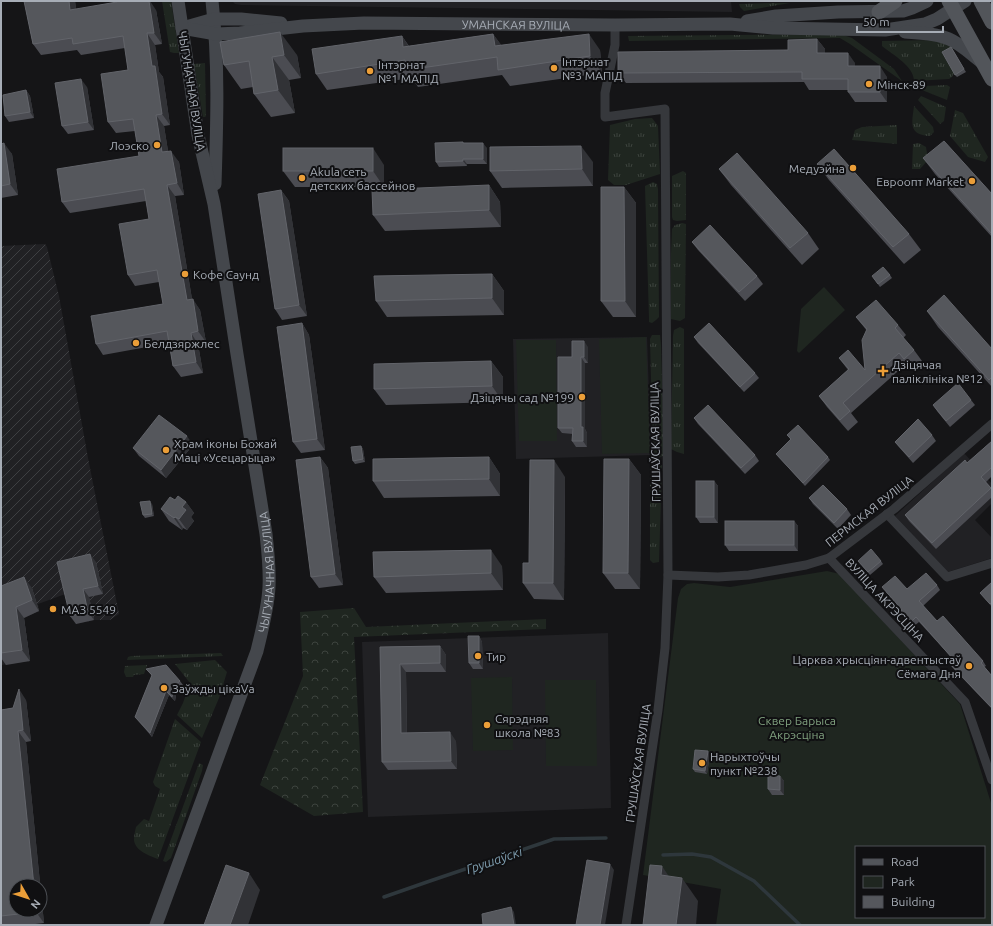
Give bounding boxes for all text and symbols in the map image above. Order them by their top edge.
scale bar [857,8,943,34]
text: 50 m [863,15,890,28]
street label: УМАНСКАЯ ВУЛІЦА [462,17,570,31]
street label: ЧЫГУНАЧНАЯ ВУЛІЦА [176,30,208,152]
place label: Інтэрнат №3 МАПІД [562,55,623,82]
place label: Інтэрнат №1 МАПІД [378,58,439,85]
marker: Інтэрнат №3 МАПІД [549,63,559,73]
marker: Інтэрнат №1 МАПІД [365,66,375,76]
place label: Мінск-89 [877,78,926,91]
marker: Мінск-89 [864,79,874,89]
place label: Лоэско [109,139,149,152]
marker: Лоэско [152,140,162,150]
place label: Медуэйна [789,162,845,175]
marker: Медуэйна [848,163,858,173]
place label: Akula сеть детских бассейнов [310,165,415,192]
marker: Akula сеть детских бассейнов [297,173,307,183]
place label: Евроопт Market [876,175,964,188]
marker: Евроопт Market [967,176,977,186]
place label: Кофе Саунд [193,268,259,281]
marker: Кофе Саунд [180,269,190,279]
place label: Белдзяржлес [144,337,220,350]
marker: Белдзяржлес [131,338,141,348]
place label: Дзіцячая паліклініка №12 [892,358,983,385]
marker: Дзіцячая паліклініка №12 [877,365,889,377]
street label: ГРУШАЎСКАЯ ВУЛІЦА [647,382,663,502]
place label: Дзіцячы сад №199 [471,391,574,404]
marker: Дзіцячы сад №199 [577,392,587,402]
place label: Храм іконы Божай Маці «Усецарыца» [174,437,277,464]
marker: Храм іконы Божай Маці «Усецарыца» [161,445,171,455]
street label: ПЕРМСКАЯ ВУЛІЦА [823,473,915,549]
street label: ЧЫГУНАЧНАЯ ВУЛІЦА [255,511,276,634]
street label: ВУЛІЦА АКРЭСЦІНА [843,556,927,644]
place label: МАЗ 5549 [61,603,116,616]
marker: МАЗ 5549 [48,604,58,614]
place label: Тир [486,650,506,663]
marker: Тир [473,651,483,661]
place label: Царква хрысціян-адвентыстаў Сёмага Дня [792,653,961,680]
marker: Царква хрысціян-адвентыстаў Сёмага Дня [964,661,974,671]
place label: Заўжды цікаVа [172,682,255,695]
marker: Заўжды цікаVа [159,683,169,693]
street label: ГРУШАЎСКАЯ ВУЛІЦА [623,702,653,823]
place label: Сярэдняя школа №83 [495,712,560,739]
park label: Сквер Барыса Акрэсціна [758,714,836,741]
marker: Сярэдняя школа №83 [482,720,492,730]
place label: Нарыхтоўчы пункт №238 [710,750,780,777]
marker: Нарыхтоўчы пункт №238 [697,758,707,768]
water label: Грушаўскі [464,844,525,876]
legend [855,846,985,918]
text: Road [891,855,919,868]
text: Park [891,875,915,888]
north arrow [8,878,48,918]
text: Building [891,895,935,908]
text: N [29,897,43,911]

